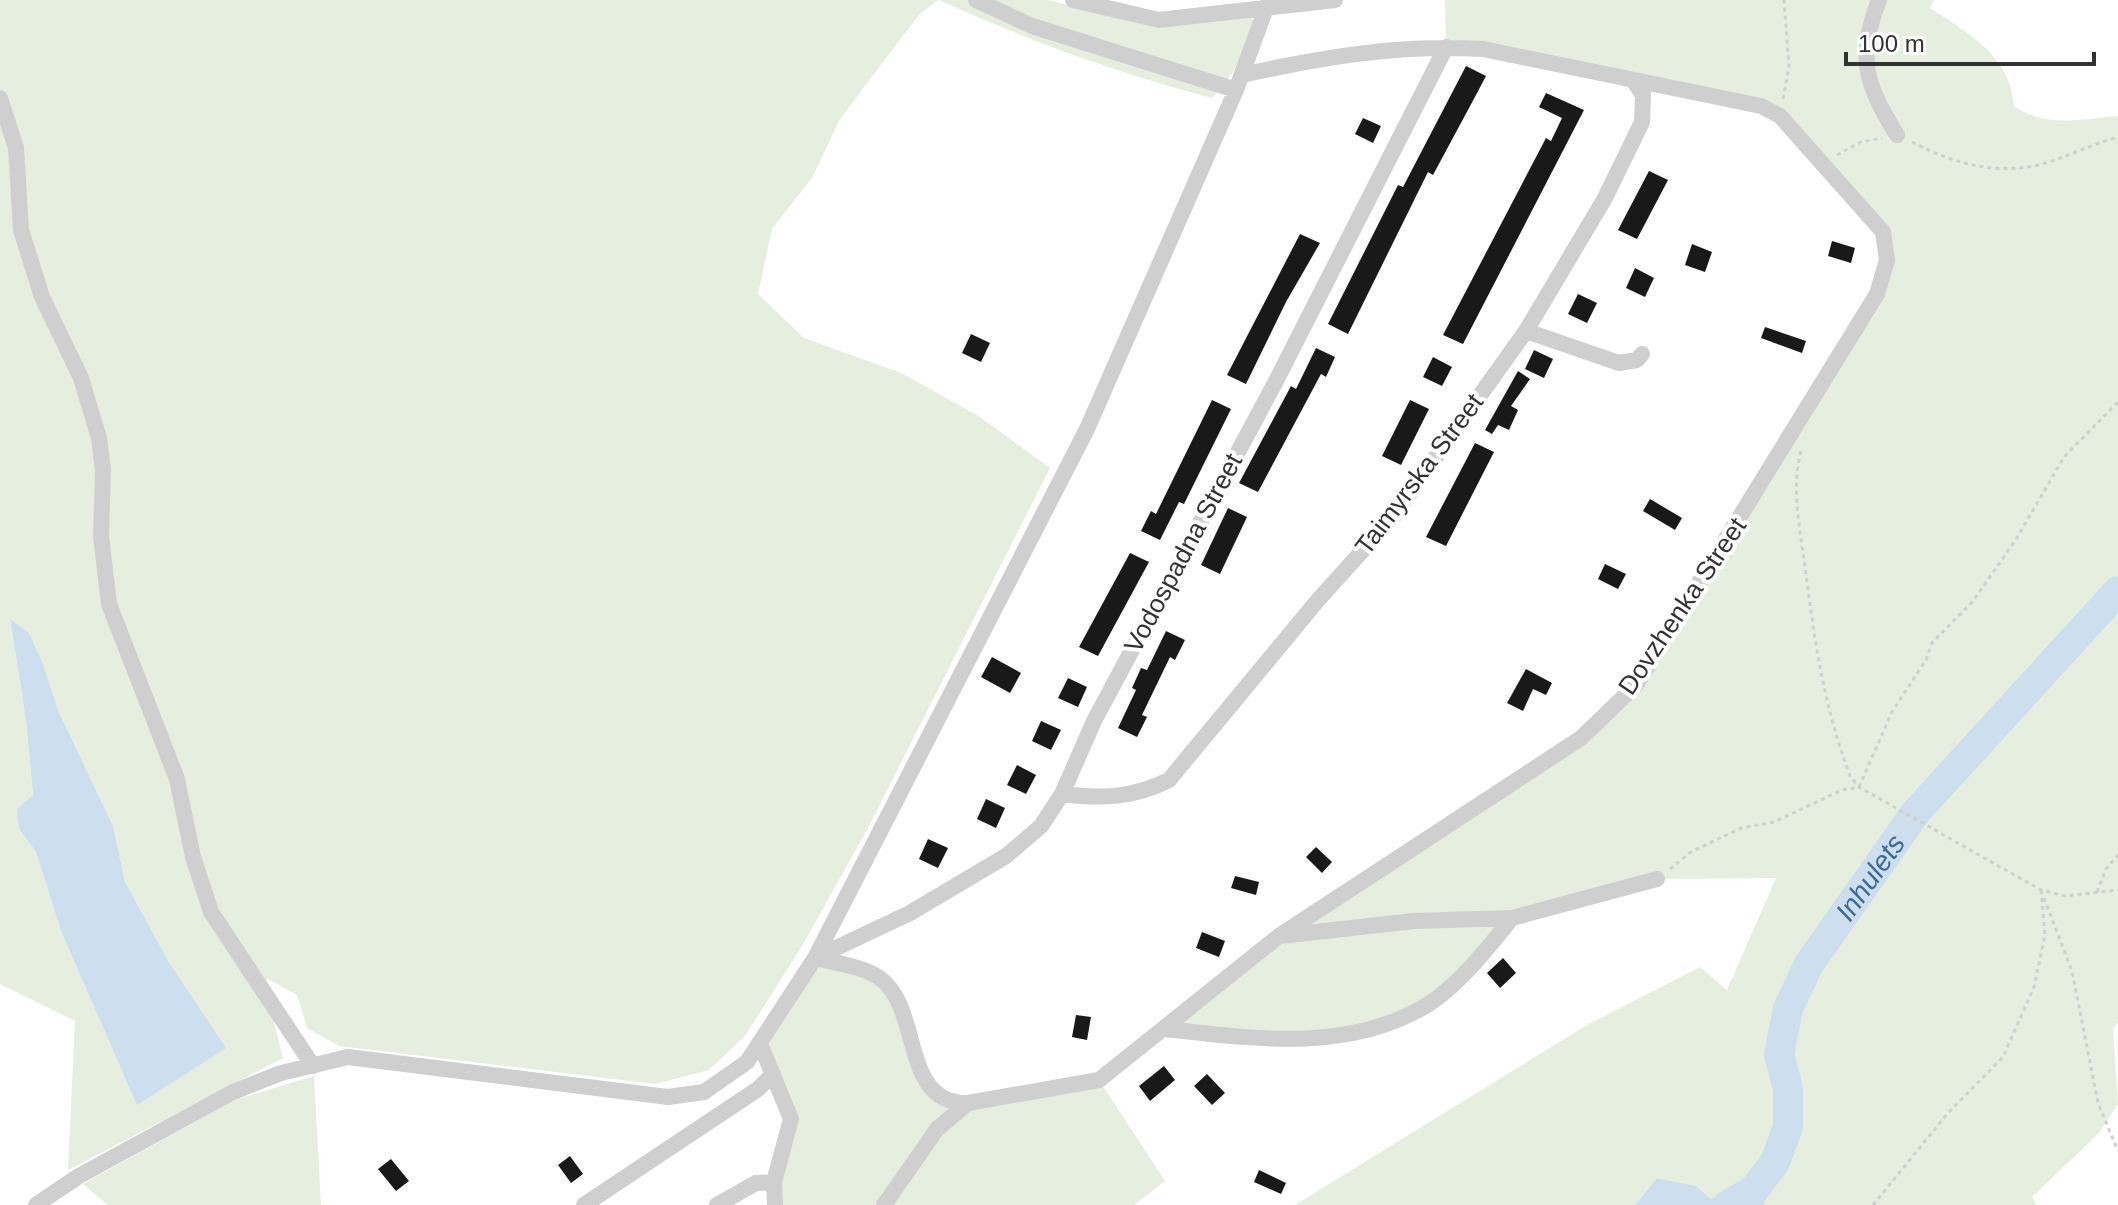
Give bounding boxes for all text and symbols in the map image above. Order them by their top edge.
scale bar [1846,16,2094,66]
text: 100 m [1858,30,1925,57]
street label: Taimyrska Street [1349,387,1490,560]
street label: Vodospadna Street [1118,448,1249,658]
street label: Dovzhenka Street [1612,511,1753,700]
water label: Inhulets [1829,828,1911,926]

